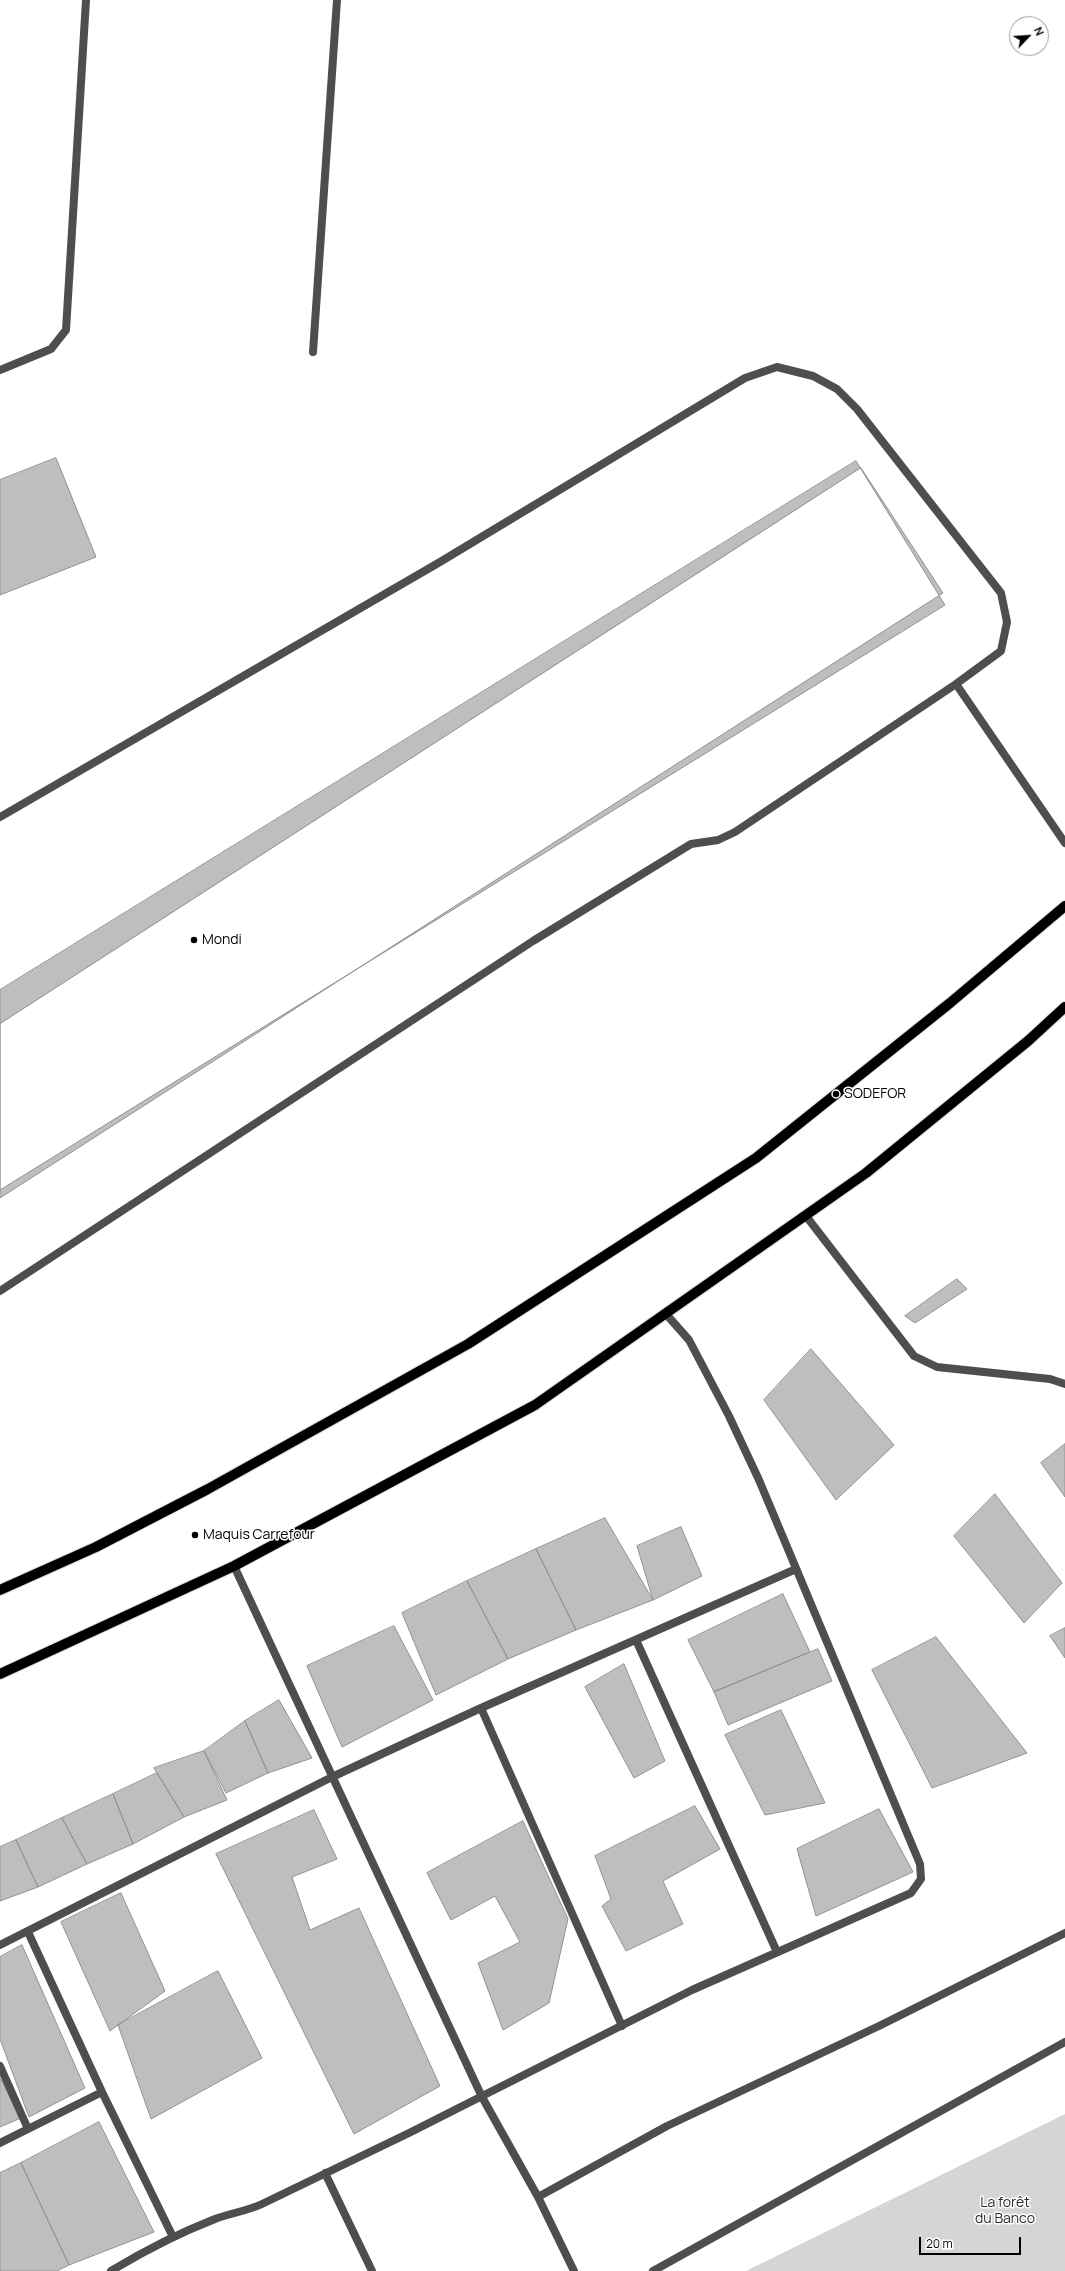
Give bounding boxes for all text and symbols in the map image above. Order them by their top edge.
north arrow [1009,16,1049,56]
text: N [1031,24,1048,38]
place label: Mondi [202,932,242,948]
marker: Mondi [189,935,199,945]
place label: SODEFOR [844,1086,906,1102]
marker: SODEFOR [831,1089,841,1099]
place label: Maquis Carrefour [203,1527,315,1543]
marker: Maquis Carrefour [190,1530,200,1540]
park label: La forêt du Banco [975,2195,1035,2228]
scale bar [921,2229,1023,2255]
text: 20 m [926,2235,953,2252]

